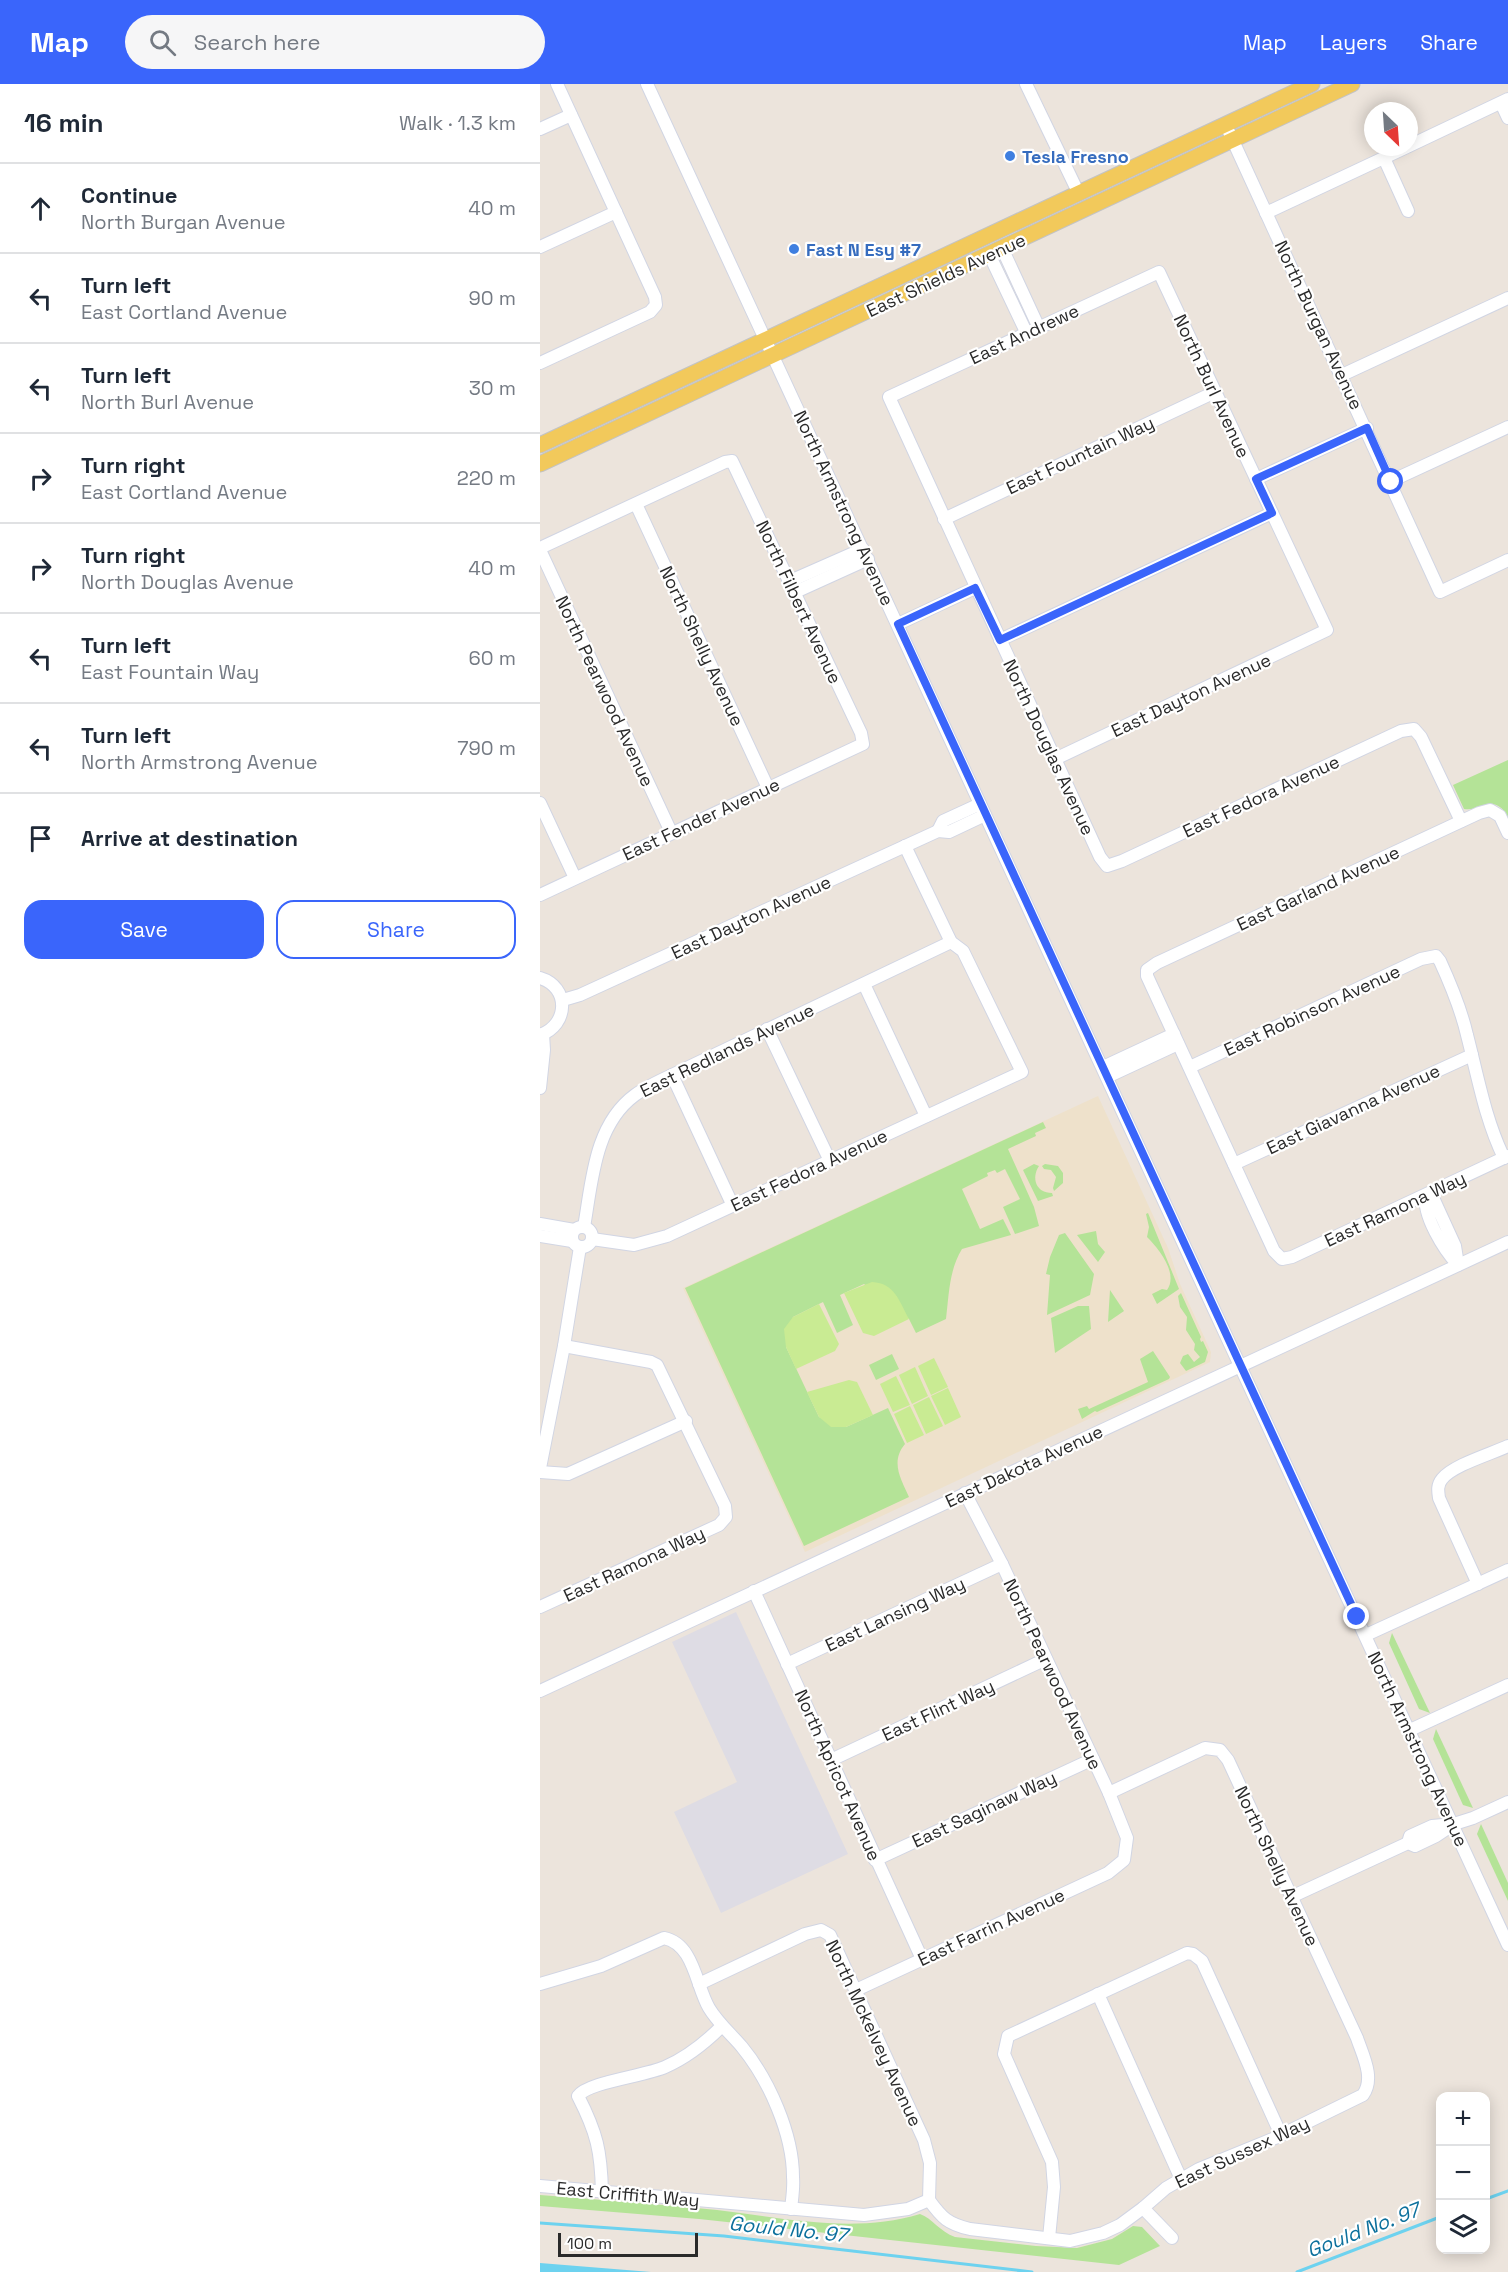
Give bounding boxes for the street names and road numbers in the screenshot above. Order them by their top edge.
street label: East Shields Avenue [863,228,1029,322]
street label: North Burgan Avenue [1270,237,1368,413]
street label: East Andrewe [966,299,1082,369]
street label: North Burl Avenue [1169,311,1255,461]
street label: North Armstrong Avenue [789,407,899,609]
street label: East Fountain Way [1002,411,1158,499]
street label: North Filbert Avenue [751,517,847,687]
street label: North Shelly Avenue [655,562,749,730]
street label: North Pearwood Avenue [551,592,659,790]
street label: East Dayton Avenue [1107,648,1275,742]
street label: North Douglas Avenue [998,655,1100,839]
street label: East Fedora Avenue [1179,750,1343,842]
street label: East Fender Avenue [619,772,783,866]
street label: East Garland Avenue [1233,840,1403,936]
street label: East Dayton Avenue [667,870,835,964]
street label: East Robinson Avenue [1220,959,1404,1061]
street label: East Redlands Avenue [636,998,818,1102]
street label: East Giavanna Avenue [1263,1059,1443,1159]
street label: East Fedora Avenue [727,1124,891,1216]
street label: East Ramona Way [1321,1166,1469,1252]
street label: East Dakota Avenue [941,1419,1107,1513]
street label: East Ramona Way [560,1521,708,1607]
street label: East Lansing Way [821,1572,969,1656]
street label: North Pearwood Avenue [999,1575,1107,1773]
street label: North Armstrong Avenue [1363,1648,1473,1850]
street label: East Flint Way [878,1674,998,1746]
street label: North Apricot Avenue [790,1686,886,1864]
street label: East Saginaw Way [908,1766,1060,1852]
street label: North Shelly Avenue [1230,1782,1324,1950]
street label: East Farrin Avenue [914,1883,1068,1971]
street label: North Mckelvey Avenue [821,1936,927,2130]
street label: East Sussex Way [1171,2111,1313,2193]
street label: East Criffith Way [555,2176,701,2212]

